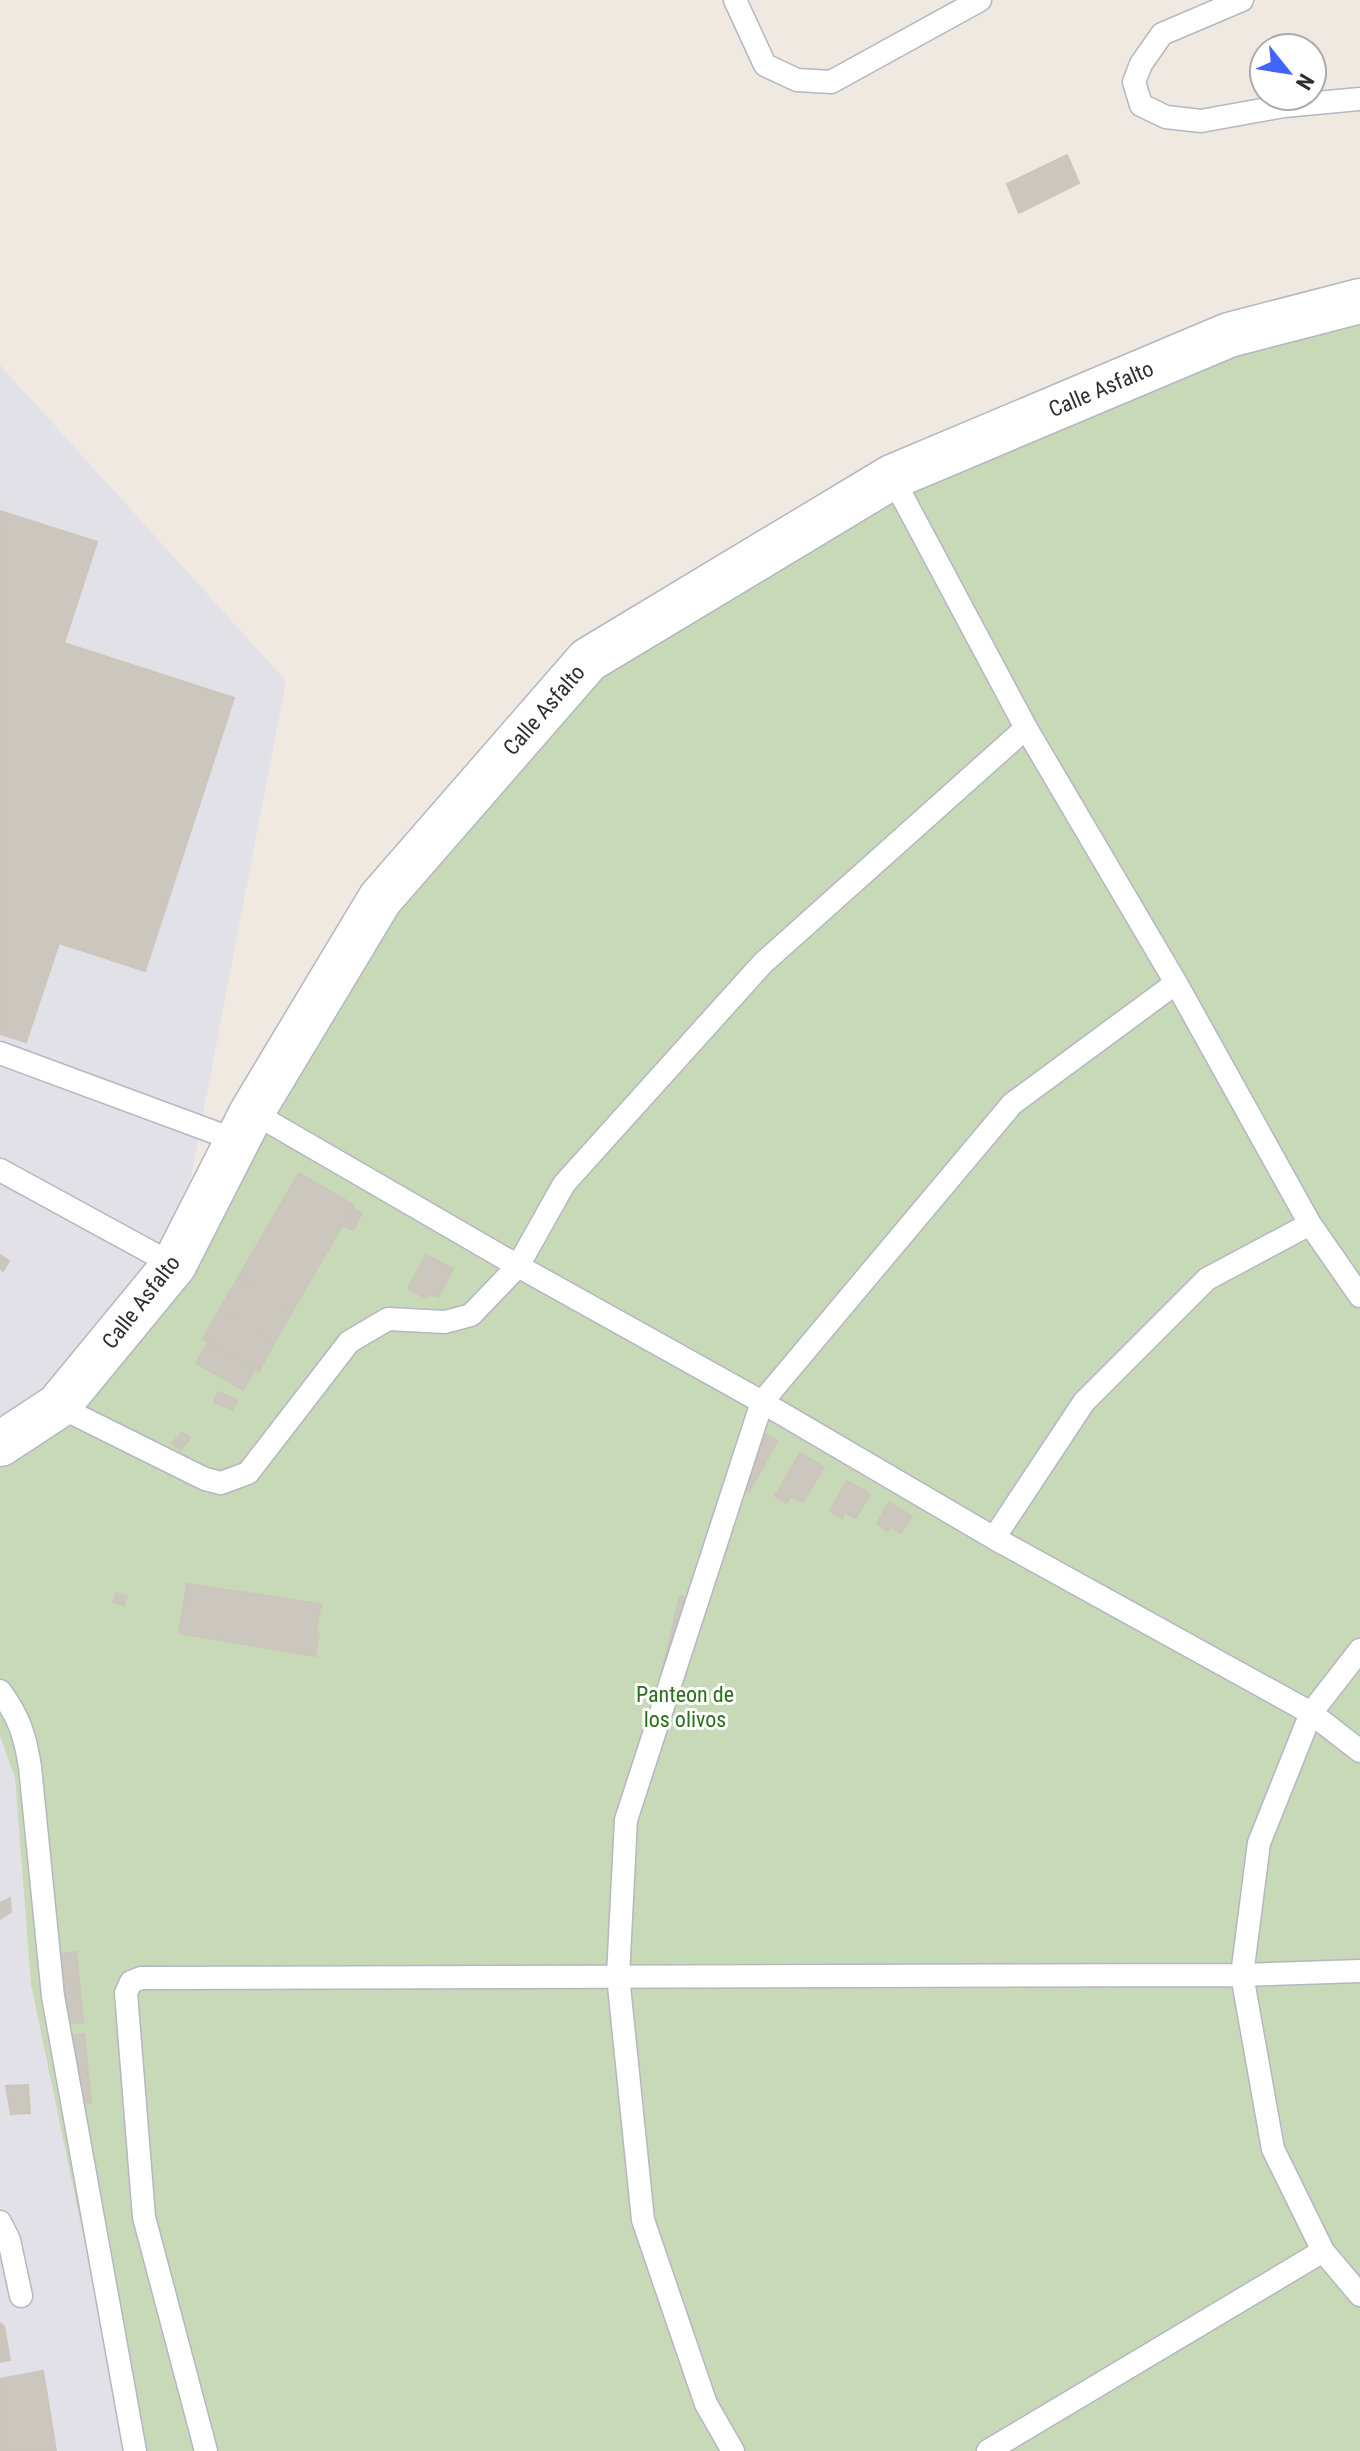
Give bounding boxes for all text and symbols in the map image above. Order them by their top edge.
north arrow [1248,32,1328,112]
text: N [1291,70,1319,94]
street label: Calle Asfalto [1045,356,1157,422]
street label: Calle Asfalto [498,660,590,760]
street label: Calle Asfalto [97,1251,185,1353]
park label: Panteon de los olivos [636,1682,734,1732]

